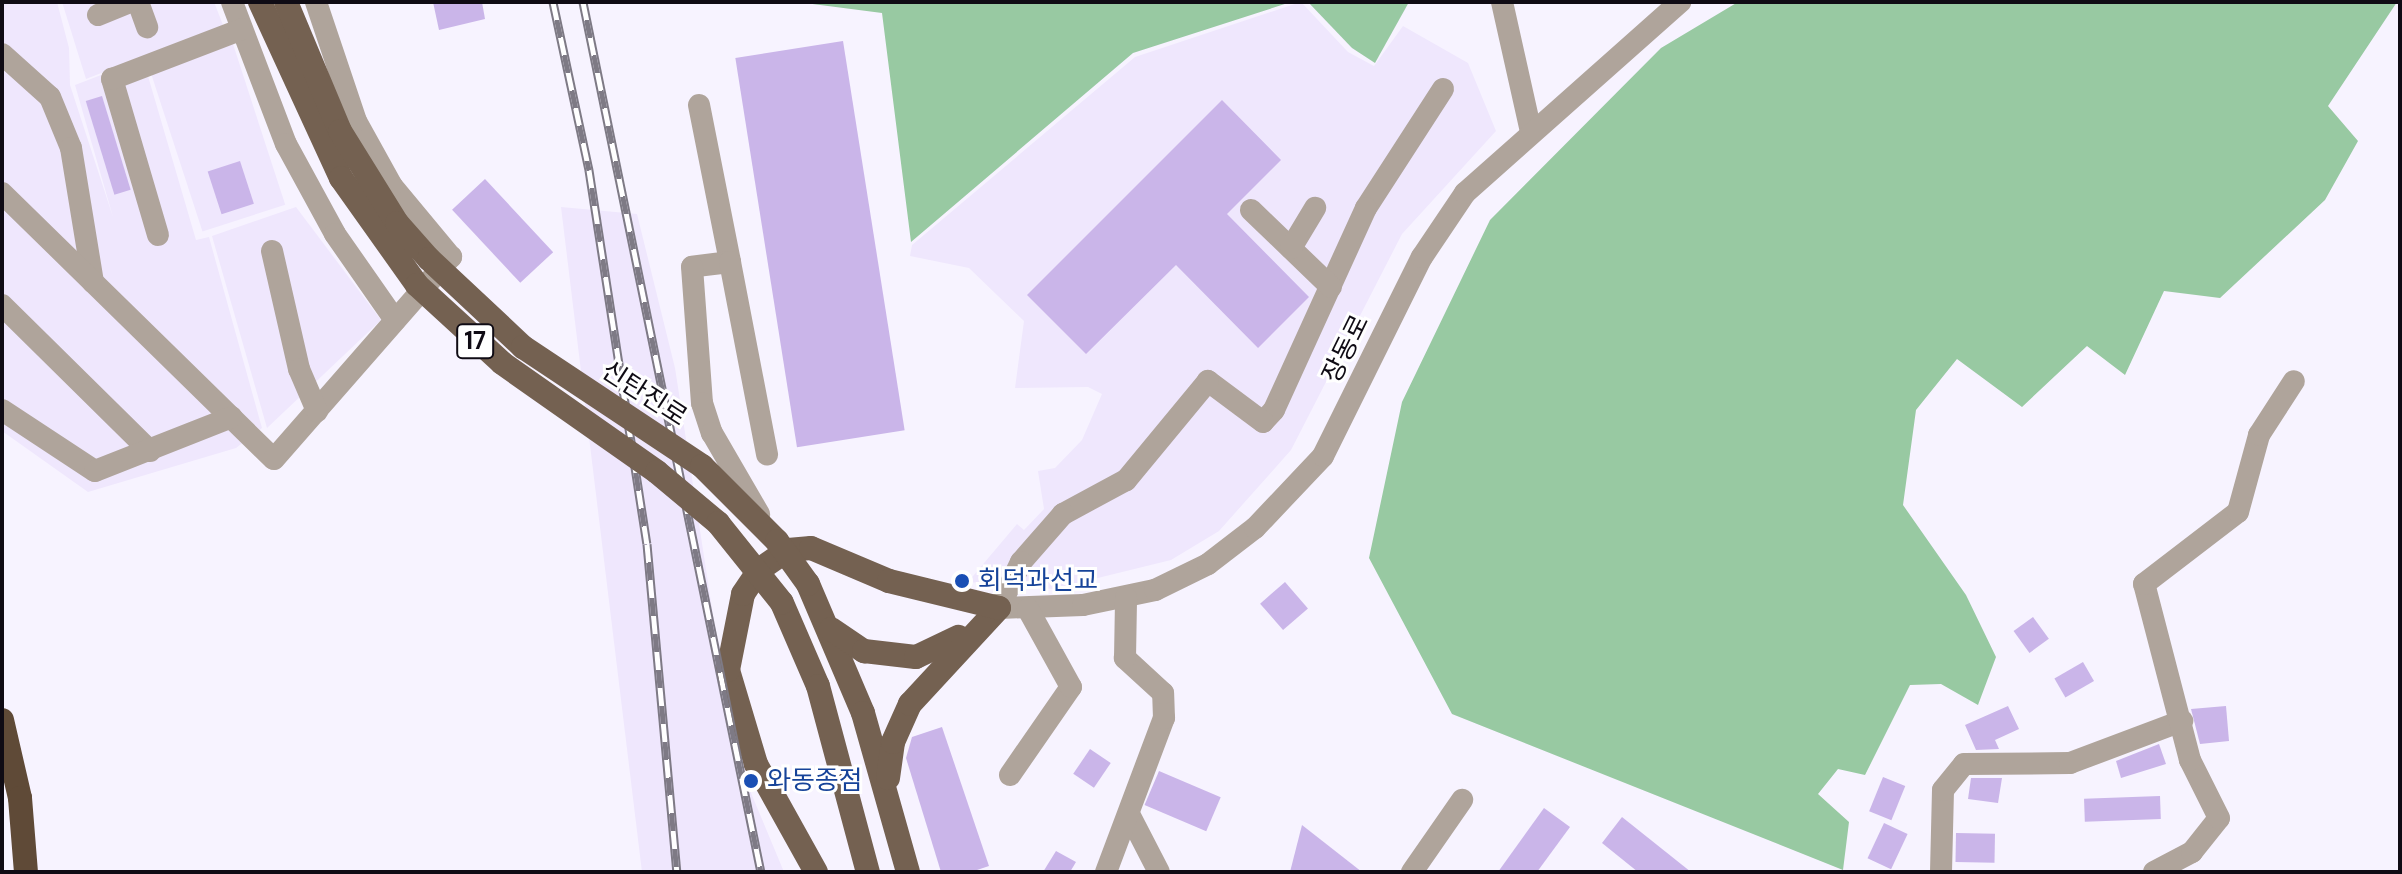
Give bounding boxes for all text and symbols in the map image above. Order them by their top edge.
street label: 장동로 [1316,310,1376,388]
road number: 17 [455,321,495,361]
street label: 신탄진로 [595,355,693,433]
place label: 회덕과선교 [978,565,1098,597]
marker: 회덕과선교 [953,572,971,590]
place label: 와동종점 [767,765,863,797]
marker: 와동종점 [742,772,760,790]

